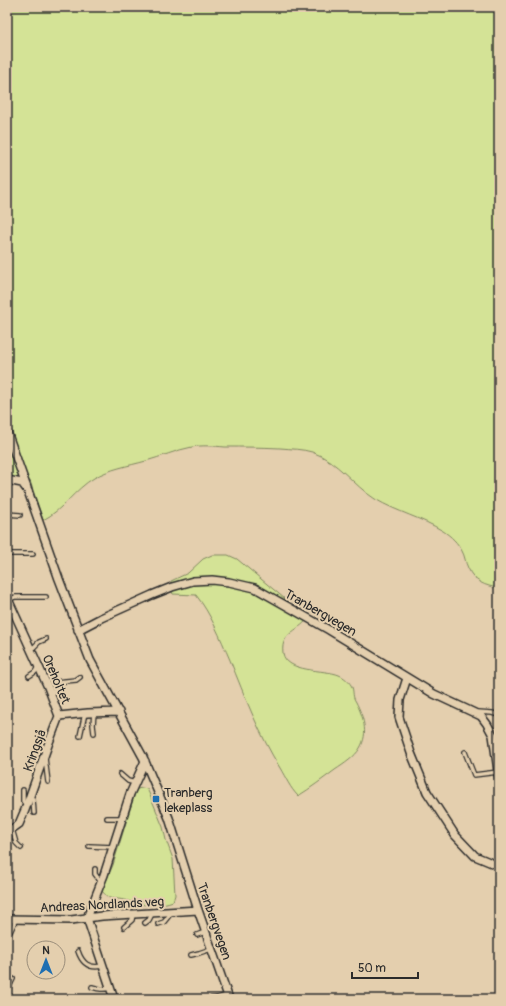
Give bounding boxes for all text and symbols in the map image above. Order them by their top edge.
street label: Tranbergvegen [282,586,359,640]
street label: Oreholtet [39,652,74,707]
street label: Kringsjå [20,727,50,774]
place label: Tranberg lekeplass [164,785,213,816]
marker: Tranberg lekeplass [151,794,161,804]
street label: Tranbergvegen [193,881,235,962]
street label: Andreas Nordlands veg [40,894,165,916]
north arrow [26,940,66,980]
text: N [42,944,50,957]
scale bar [352,954,418,980]
text: 50 m [358,961,386,976]

